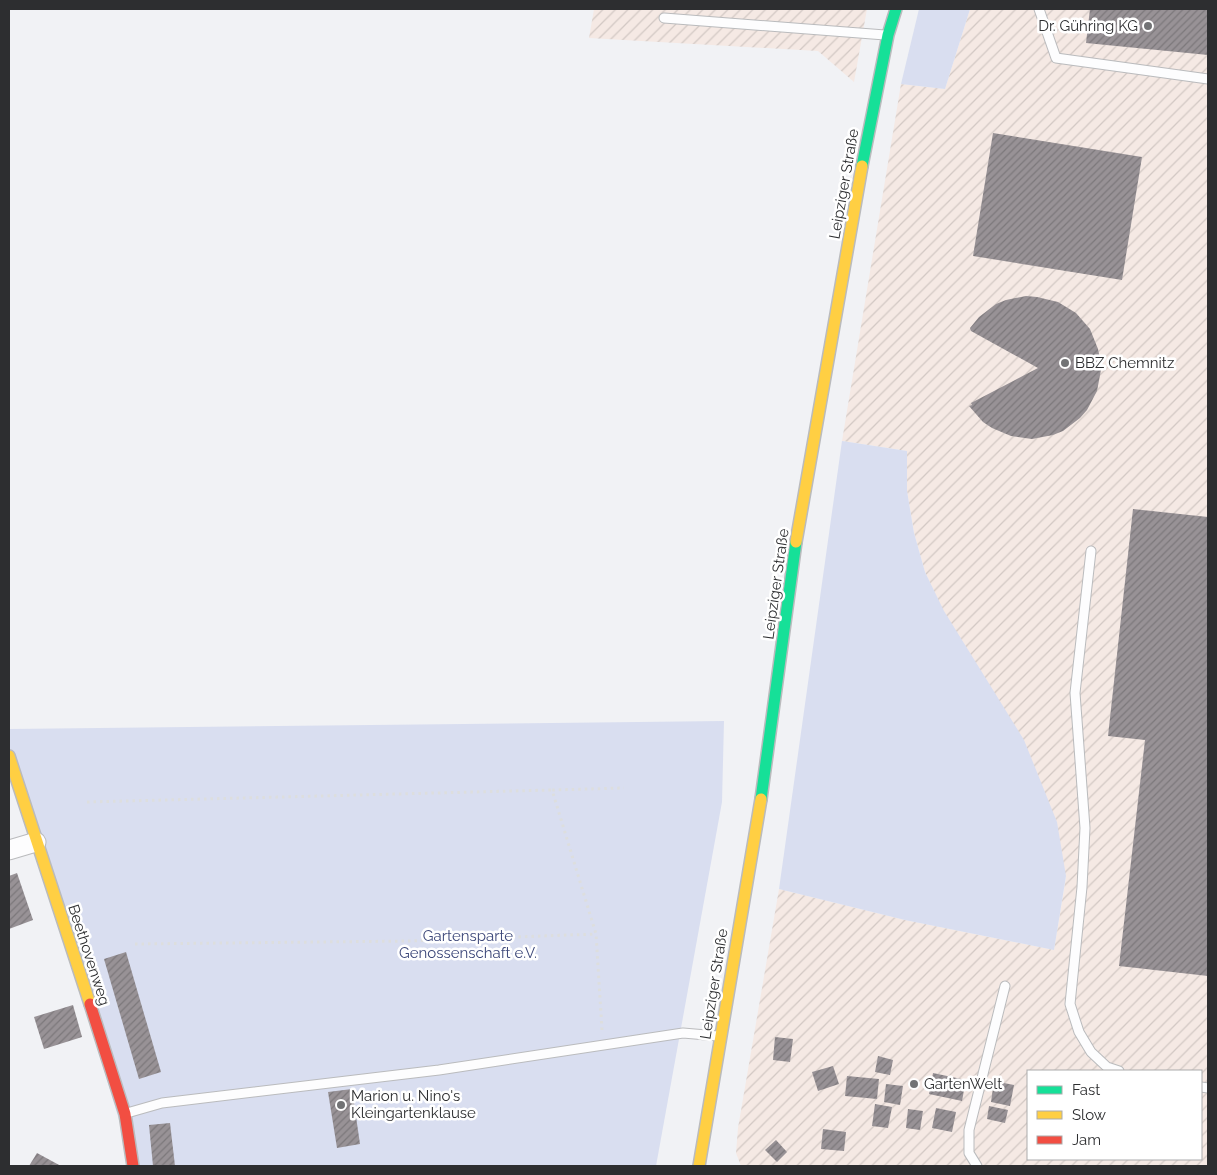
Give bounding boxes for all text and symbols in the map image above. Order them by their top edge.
place label: Dr. Gühring KG [1038,17,1138,35]
marker: Dr. Gühring KG [1142,20,1154,32]
street label: Leipziger Straße [825,127,863,241]
place label: BBZ Chemnitz [1075,354,1174,372]
marker: BBZ Chemnitz [1059,357,1071,369]
street label: Leipziger Straße [759,527,793,641]
street label: Beethovenweg [64,902,114,1008]
park label: Gartensparte Genossenschaft e.V. [399,927,537,962]
street label: Leipziger Straße [696,927,732,1041]
legend [1027,1070,1202,1160]
place label: GartenWelt [924,1075,1002,1093]
marker: GartenWelt [908,1078,920,1090]
text: Fast [1072,1081,1100,1099]
place label: Marion u. Nino's Kleingartenklause [351,1087,476,1122]
marker: Marion u. Nino's Kleingartenklause [335,1099,347,1111]
text: Slow [1072,1106,1106,1124]
text: Jam [1072,1131,1101,1149]

